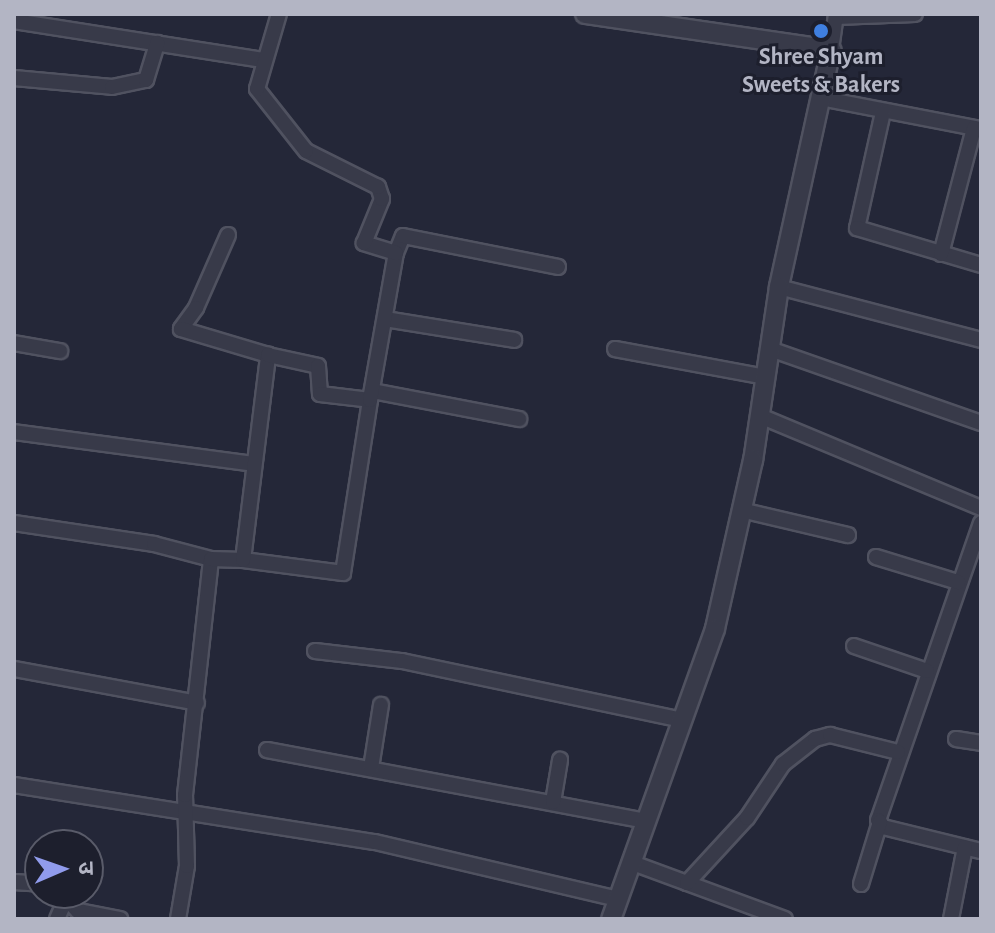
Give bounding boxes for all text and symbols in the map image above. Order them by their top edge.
marker: Shree Shyam Sweets & Bakers [812,22,830,40]
place label: Shree Shyam Sweets & Bakers [742,44,900,100]
north arrow [24,829,104,909]
text: उ [75,861,97,875]

